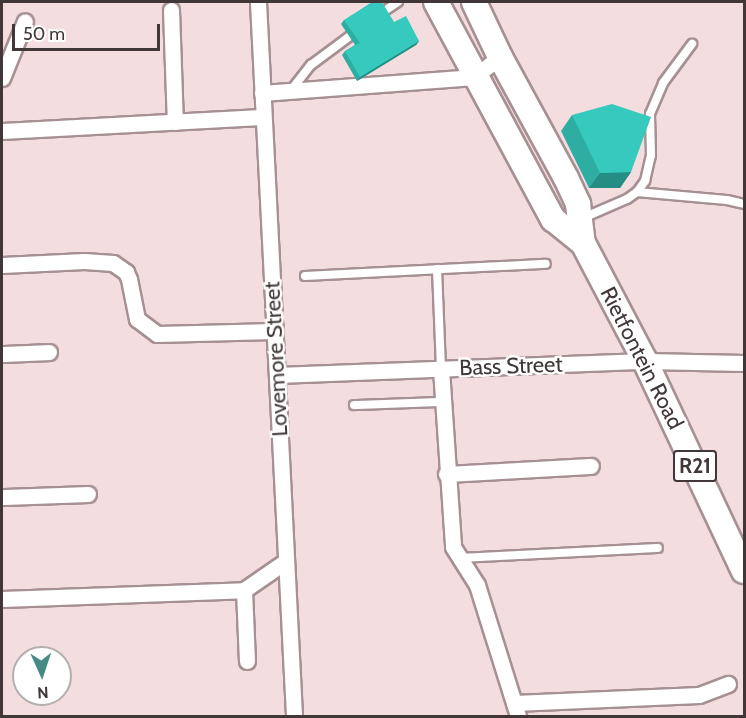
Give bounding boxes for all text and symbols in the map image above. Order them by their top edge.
scale bar [15,12,164,50]
text: 50 m [23,23,65,45]
street label: Lovemore Street [259,281,293,437]
street label: Rietfontein Road [595,283,689,433]
street label: Bass Street [459,351,563,381]
road number: R21 [672,448,718,484]
north arrow [12,646,72,706]
text: N [37,683,49,702]

